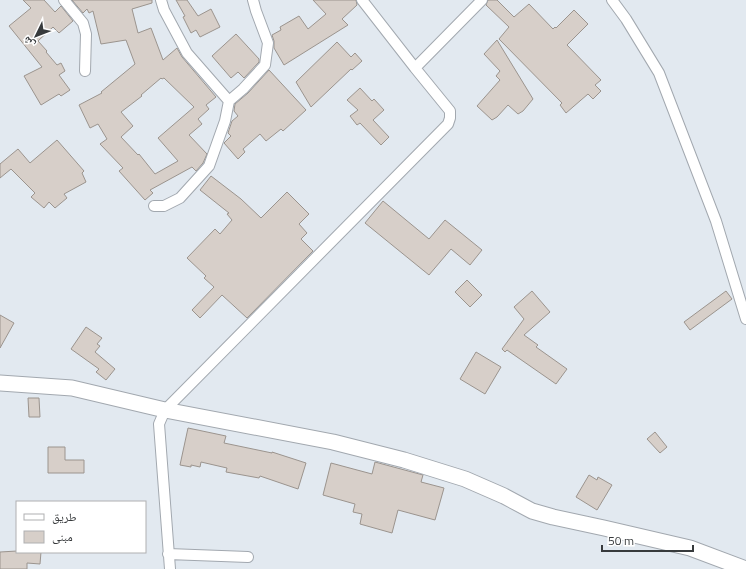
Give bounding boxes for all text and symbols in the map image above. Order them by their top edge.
north arrow [16,16,56,56]
text: ش [19,33,39,53]
legend [16,501,146,553]
text: طريق [52,507,77,526]
text: مبنى [52,527,73,546]
scale bar [602,527,693,553]
text: 50 m [608,531,634,550]

